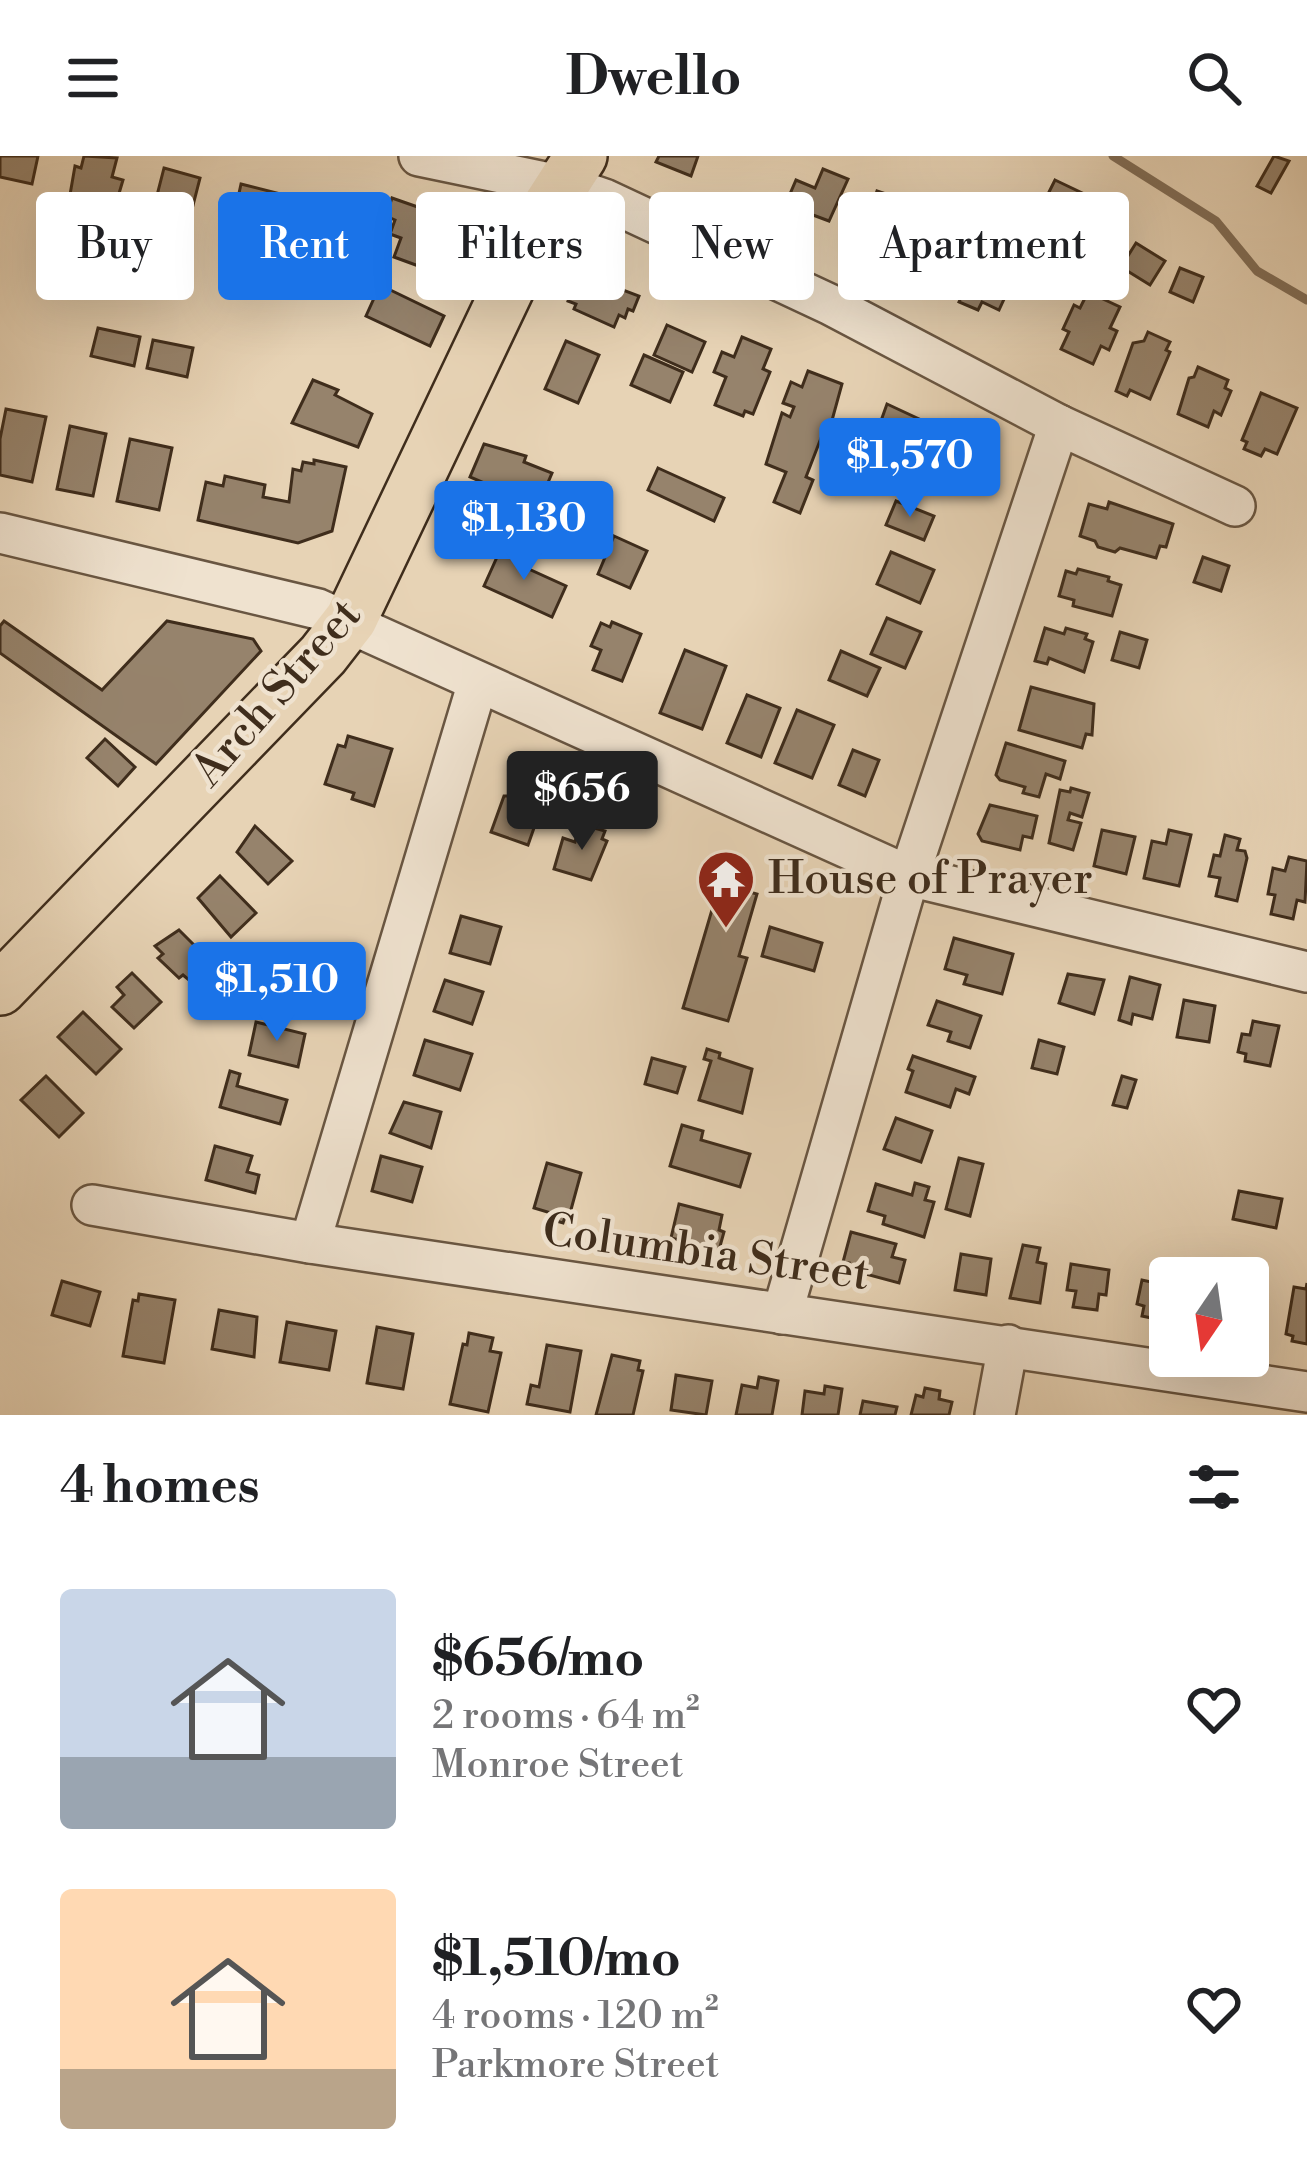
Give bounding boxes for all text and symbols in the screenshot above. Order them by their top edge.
text: Dwello [565,44,742,112]
icon: menu [60,45,126,111]
icon: search [1181,45,1247,111]
chip: Buy [36,192,194,300]
chip: Rent [218,192,392,300]
chip: Filters [416,192,625,300]
chip: New [649,192,814,300]
chip: Apartment [838,192,1129,300]
pin: $1,570 [812,418,1008,520]
text: $1,570 [846,432,974,481]
pin: $1,130 [426,481,622,583]
text: $1,130 [461,495,587,544]
street label: Arch Street [179,587,374,799]
pin: $656 [511,751,653,853]
text: $656 [534,765,630,814]
temple icon: House of Prayer [695,848,757,930]
place label: House of Prayer [768,851,1093,908]
pin: $1,510 [179,942,375,1044]
text: $1,510 [215,956,339,1005]
street label: Columbia Street [539,1202,873,1304]
north arrow [1149,1257,1269,1377]
map controls [1149,1257,1269,1377]
icon: filters [1181,1454,1247,1520]
text: 4 homes [60,1455,260,1519]
text: $656/mo [432,1628,644,1692]
icon: home [156,1637,300,1781]
icon: heart [1181,1676,1247,1742]
text: 2 rooms · 64 m² [432,1692,700,1741]
text: Monroe Street [432,1741,684,1790]
text: $1,510/mo [432,1928,681,1992]
icon: home [156,1937,300,2081]
icon: heart [1181,1976,1247,2042]
text: 4 rooms · 120 m² [432,1992,719,2041]
text: Parkmore Street [432,2041,719,2090]

